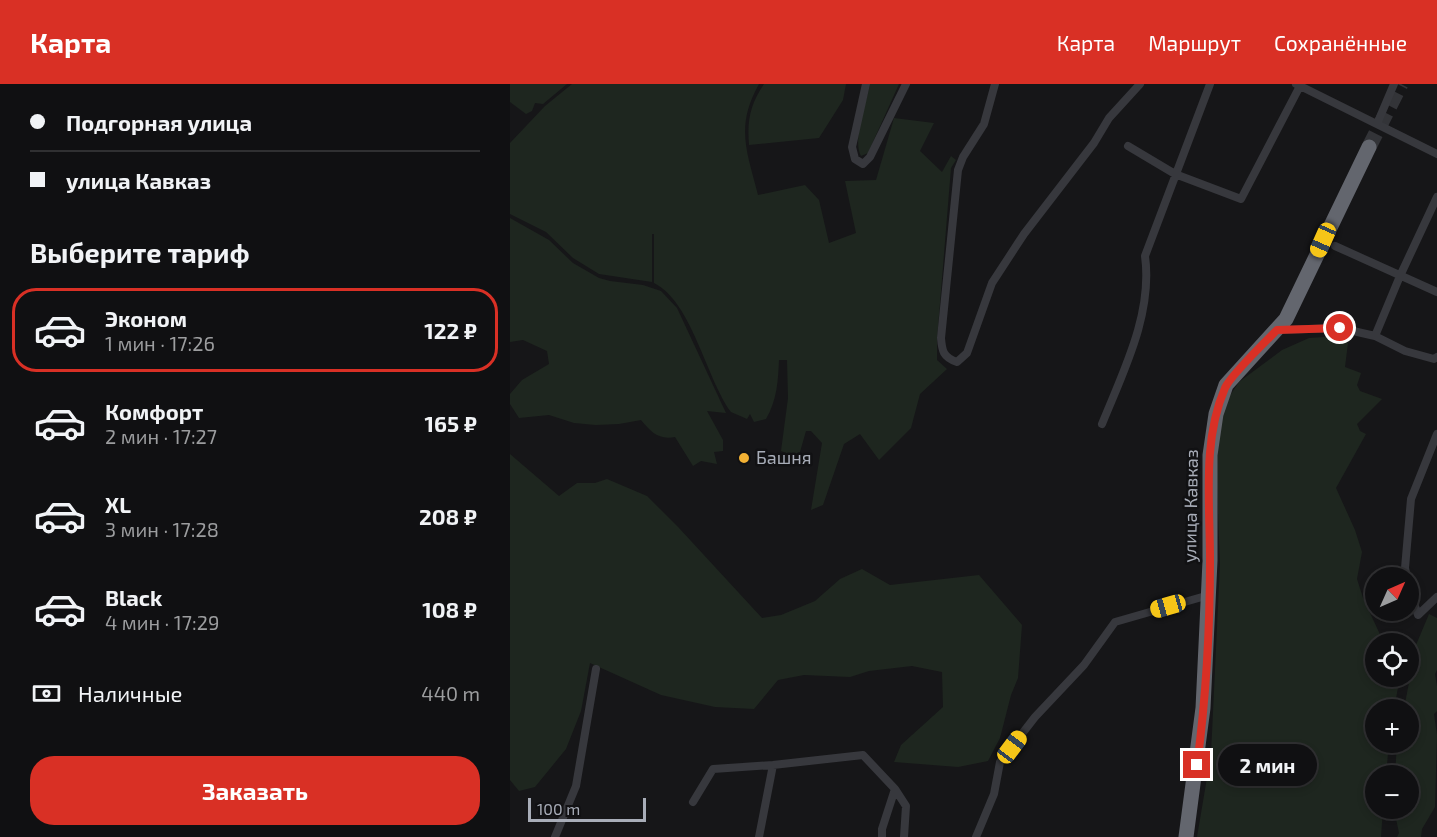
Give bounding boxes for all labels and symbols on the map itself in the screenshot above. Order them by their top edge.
car [1307,220,1339,260]
route start [1326,314,1353,341]
place label: Башня [756,446,811,468]
street label: улица Кавказ [1178,449,1202,563]
marker: Башня [737,451,751,465]
north arrow [1365,567,1419,621]
car [1148,592,1188,620]
car [994,727,1030,767]
callout: 2 мин [1218,744,1317,786]
route end [1183,751,1210,778]
scale bar [528,795,646,822]

